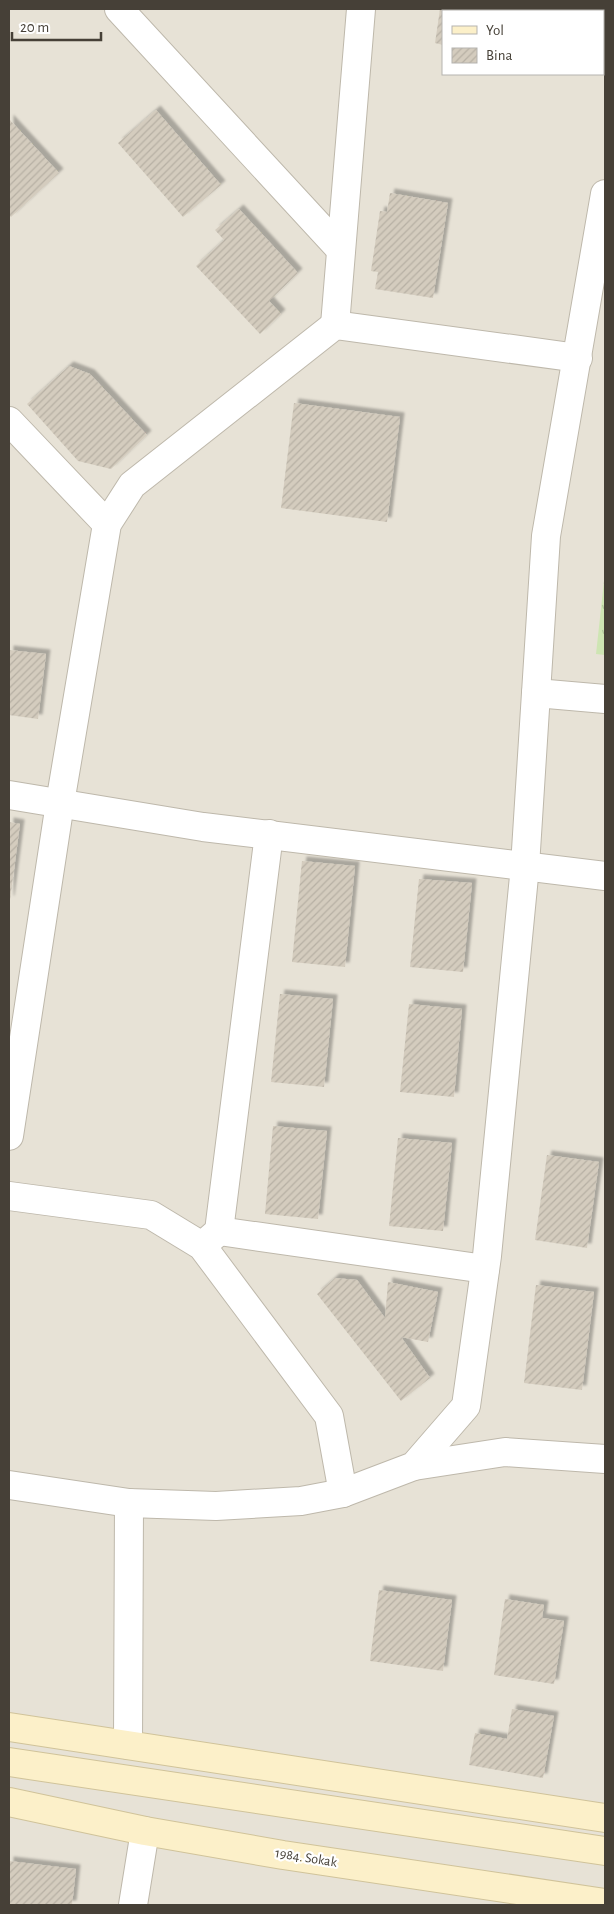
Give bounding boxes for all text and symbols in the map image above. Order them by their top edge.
scale bar [12,10,101,42]
legend [442,10,604,75]
text: 20 m [20,20,49,35]
text: Yol [486,23,504,38]
text: Bina [486,48,512,63]
street label: 1984. Sokak [274,1846,339,1870]

